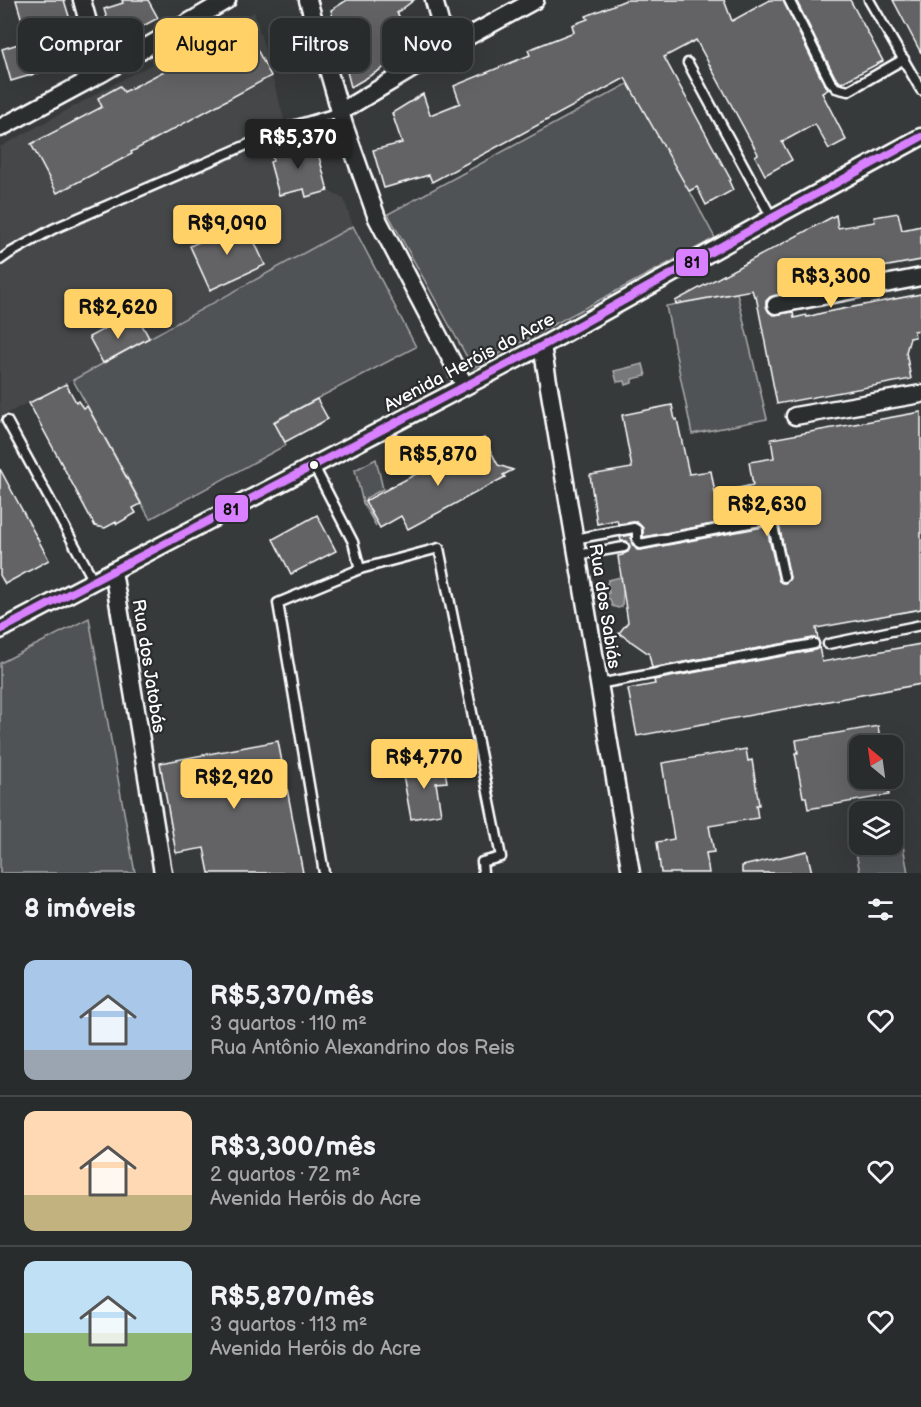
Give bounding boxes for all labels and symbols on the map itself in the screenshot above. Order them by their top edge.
pin: R$5,370 [243,119,353,170]
pin: R$9,090 [172,205,282,256]
line badge: 81 [675,248,709,277]
text: 81 [684,254,700,273]
pin: R$3,300 [776,258,886,309]
pin: R$2,620 [63,289,173,340]
street label: Avenida Heróis do Acre [380,308,558,416]
pin: R$5,870 [383,436,493,487]
unlabelled marker [308,459,320,471]
pin: R$2,630 [712,486,822,537]
line badge: 81 [214,494,249,523]
text: 81 [223,501,239,520]
street label: Rua dos Sabiás [584,542,625,670]
street label: Rua dos Jatobás [128,598,169,734]
north arrow [849,735,903,789]
pin: R$4,770 [369,739,479,790]
pin: R$2,920 [179,759,289,810]

